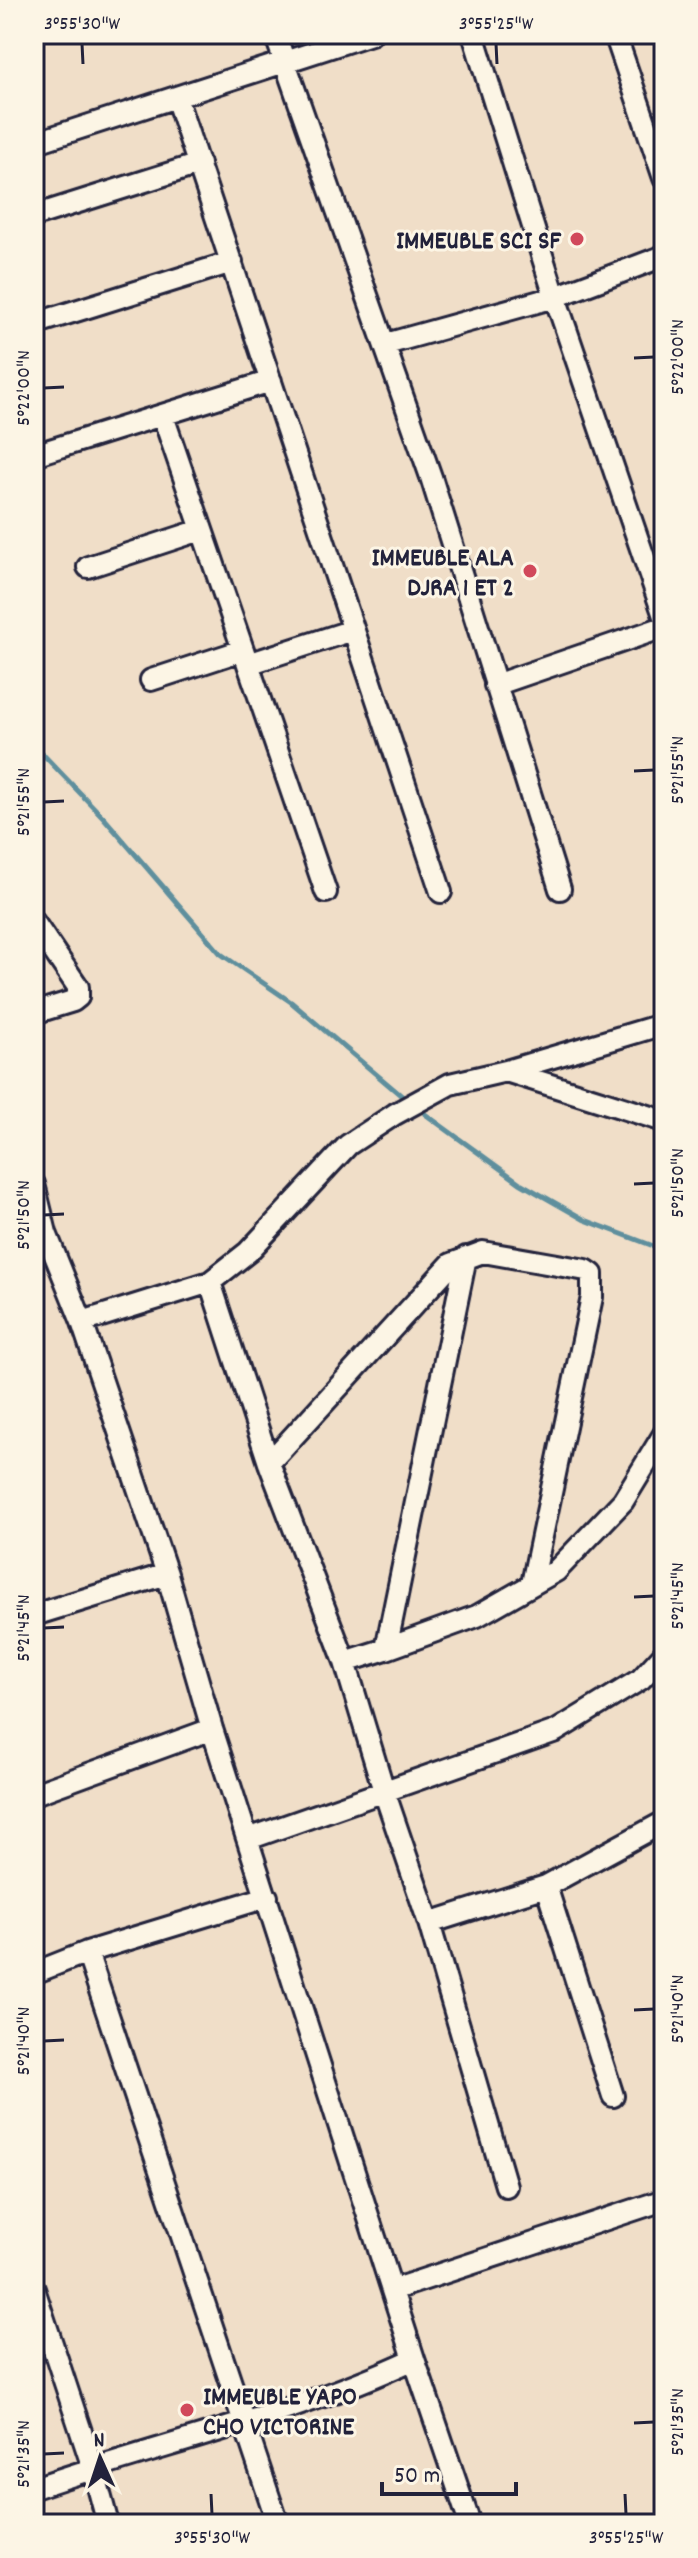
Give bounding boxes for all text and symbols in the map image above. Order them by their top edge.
text: 3°55'30"W [44,11,121,39]
text: 3°55'25"W [459,11,534,39]
place label: IMMEUBLE SCI SF [396,224,561,261]
marker: IMMEUBLE SCI SF [568,230,586,248]
text: 5°22'00"N [665,319,693,395]
text: 5°22'00"N [11,350,39,426]
place label: IMMEUBLE ALA DJRA 1 ET 2 [371,541,514,608]
marker: IMMEUBLE ALA DJRA 1 ET 2 [521,562,539,580]
text: 5°21'55"N [665,736,693,804]
text: 5°21'55"N [11,768,39,836]
text: 5°21'50"N [665,1148,693,1218]
text: 5°21'50"N [11,1180,39,1250]
text: 5°21'45"N [665,1562,693,1630]
text: 5°21'45"N [11,1594,39,1662]
text: 5°21'40"N [665,1975,693,2043]
text: 5°21'40"N [11,2007,39,2075]
place label: IMMEUBLE YAPO CHO VICTORINE [203,2380,357,2447]
text: 5°21'35"N [665,2388,693,2456]
marker: IMMEUBLE YAPO CHO VICTORINE [178,2401,196,2419]
north arrow [60,2418,140,2498]
text: 5°21'35"N [11,2420,39,2488]
text: N [93,2426,106,2457]
scale bar [382,2446,516,2496]
text: 50 m [394,2460,440,2494]
text: 3°55'30"W [174,2525,251,2553]
text: 3°55'25"W [589,2525,664,2553]

